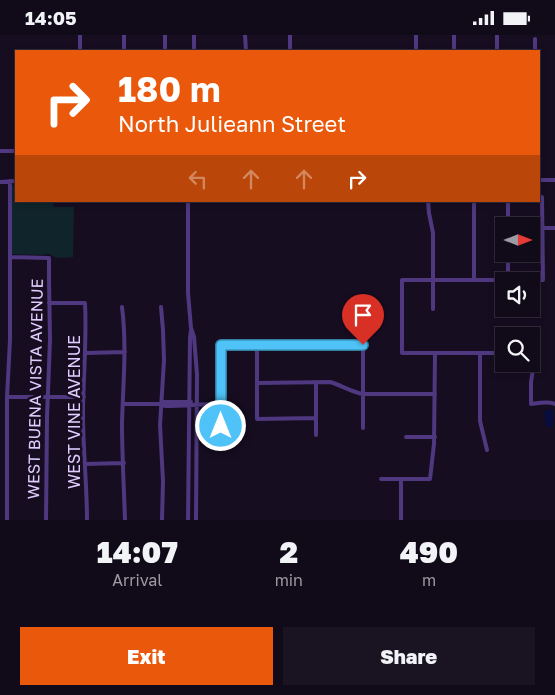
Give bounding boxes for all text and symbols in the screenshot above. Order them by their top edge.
text: 14:05 [25,6,77,29]
text: 180 m [118,68,221,110]
icon: right [35,70,100,135]
text: North Julieann Street [118,110,346,137]
icon: left [184,165,212,193]
icon: ahead [237,165,265,193]
icon: ahead [290,165,318,193]
icon: right [343,165,371,193]
north arrow [495,217,540,263]
map controls [495,217,540,372]
button: sound [495,272,540,317]
street label: WEST BUENA VISTA AVENUE [23,278,47,500]
pin [342,294,384,345]
icon: arrive [349,301,377,329]
button: search [495,327,540,372]
street label: WEST VINE AVENUE [64,335,84,489]
position arrow [194,399,246,451]
text: 14:07 [97,534,178,570]
text: 2 [280,534,298,570]
text: 490 [400,534,458,570]
text: Arrival [112,570,162,590]
text: min [275,570,303,590]
text: m [422,570,436,590]
button: Exit [20,627,273,685]
button: Share [283,627,535,685]

